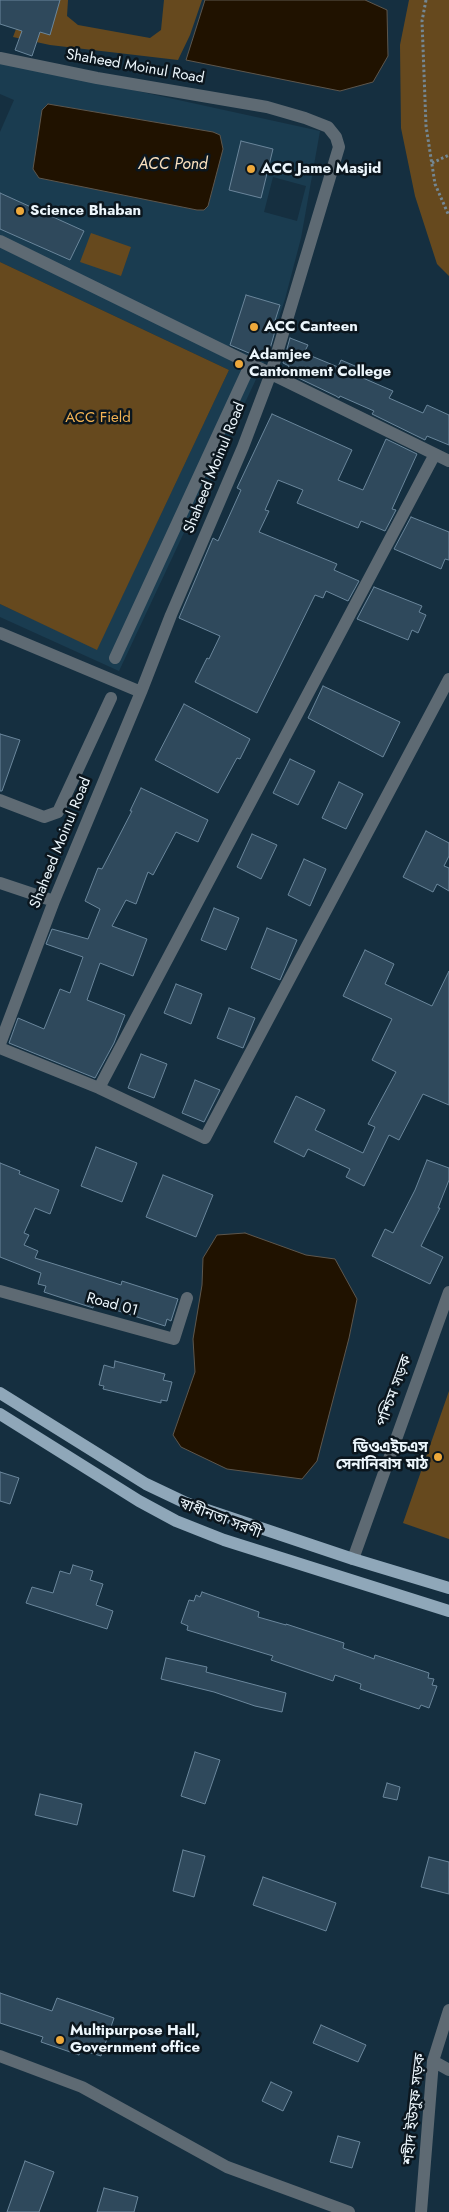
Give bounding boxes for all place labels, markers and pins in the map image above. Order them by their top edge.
place label: ACC Jame Masjid [261,160,381,178]
marker: ACC Jame Masjid [245,163,257,175]
place label: Science Bhaban [30,202,141,220]
marker: Science Bhaban [14,205,26,217]
place label: ACC Canteen [264,318,358,336]
marker: ACC Canteen [248,321,260,333]
place label: Adamjee Cantonment College [249,346,391,381]
marker: Adamjee Cantonment College [233,358,245,370]
place label: ডিওএইচএস সেনানিবাস মাঠ [336,1439,428,1474]
marker: ডিওএইচএস সেনানিবাস মাঠ [432,1451,444,1463]
place label: Multipurpose Hall, Government office [70,2022,200,2057]
marker: Multipurpose Hall, Government office [54,2034,66,2046]

